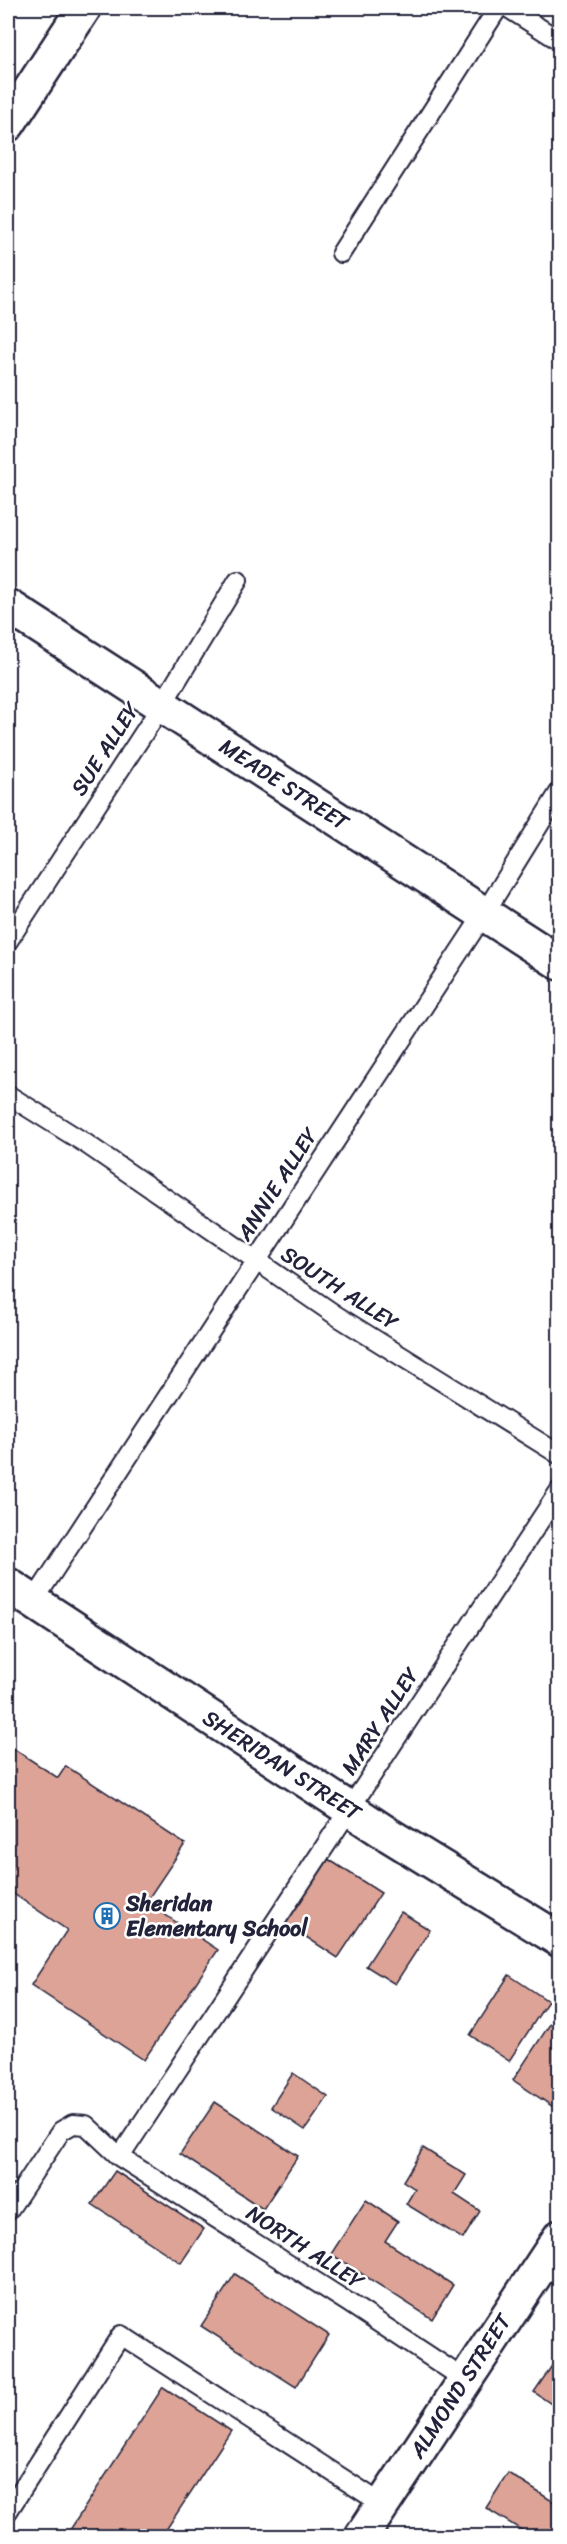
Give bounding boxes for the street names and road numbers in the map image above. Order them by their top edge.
street label: SUE ALLEY [60,693,151,804]
street label: MEADE STREET [211,727,358,841]
street label: ANNIE ALLEY [225,1119,329,1250]
street label: SOUTH ALLEY [273,1235,408,1341]
street label: MARY ALLEY [330,1658,430,1783]
street label: SHERIDAN STREET [195,1699,370,1832]
street label: NORTH ALLEY [238,2194,373,2301]
street label: ALMOND STREET [398,2305,522,2467]

